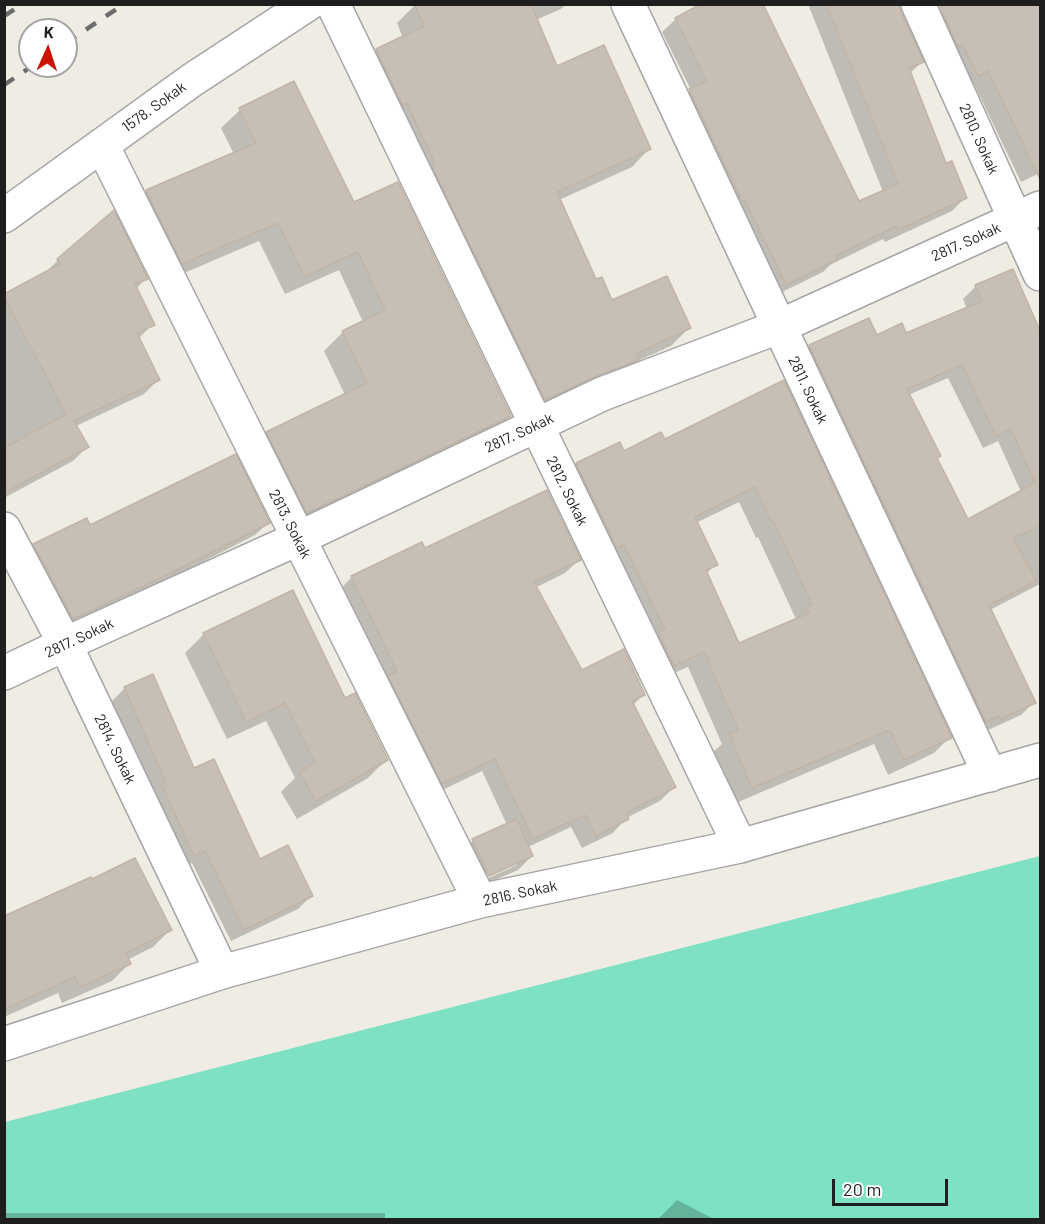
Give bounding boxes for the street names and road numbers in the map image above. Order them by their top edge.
street label: 1578. Sokak [119,78,189,136]
street label: 2810. Sokak [955,101,1003,177]
street label: 2817. Sokak [929,219,1003,265]
street label: 2811. Sokak [784,353,832,427]
street label: 2817. Sokak [482,409,556,457]
street label: 2812. Sokak [542,453,592,529]
street label: 2813. Sokak [265,486,315,562]
street label: 2817. Sokak [42,614,116,662]
street label: 2814. Sokak [90,711,140,787]
street label: 2816. Sokak [481,876,559,910]

